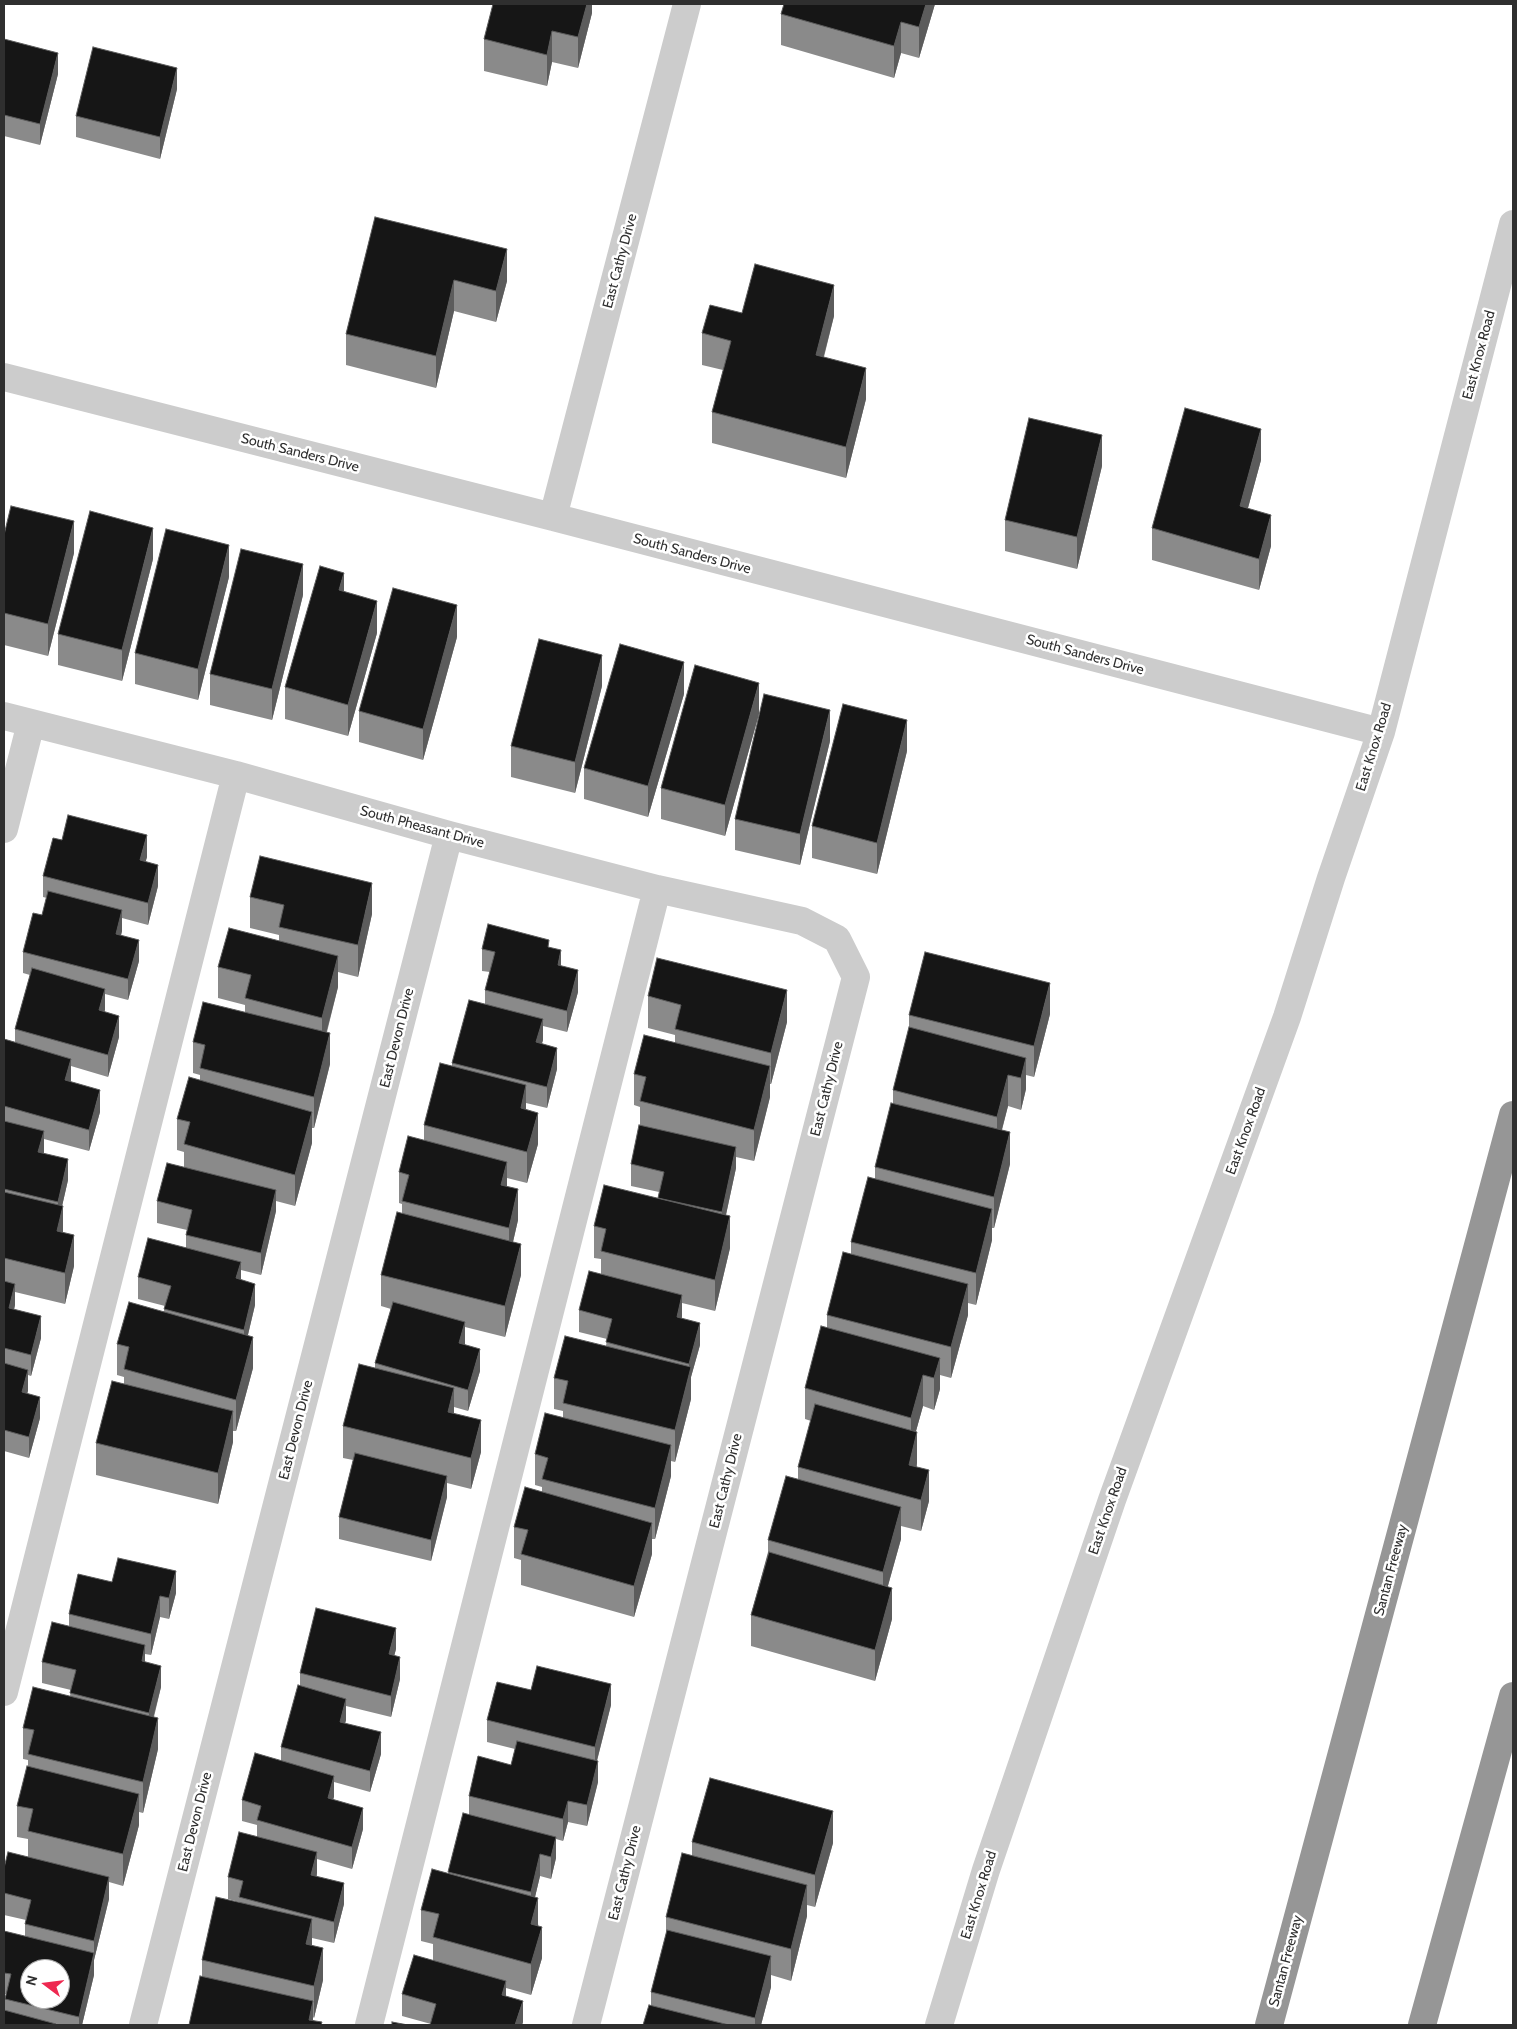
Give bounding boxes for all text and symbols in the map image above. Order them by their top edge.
street label: East Cathy Drive [599,212,641,310]
street label: East Knox Road [1459,309,1499,401]
street label: South Sanders Drive [239,430,361,476]
street label: South Sanders Drive [631,530,753,578]
street label: South Sanders Drive [1024,631,1146,679]
street label: East Knox Road [1353,701,1395,793]
street label: South Pheasant Drive [358,802,486,852]
street label: East Devon Drive [376,986,418,1090]
street label: East Cathy Drive [807,1040,847,1138]
street label: East Knox Road [1222,1085,1270,1177]
street label: East Devon Drive [275,1378,317,1482]
street label: East Cathy Drive [706,1432,746,1530]
street label: East Knox Road [1085,1465,1131,1557]
street label: Santan Freeway [1371,1522,1411,1618]
street label: East Devon Drive [174,1770,216,1874]
street label: East Cathy Drive [605,1824,645,1922]
street label: East Knox Road [958,1849,1000,1941]
street label: Santan Freeway [1266,1913,1306,2009]
north arrow [20,1959,70,2009]
text: N [22,1973,41,1987]

